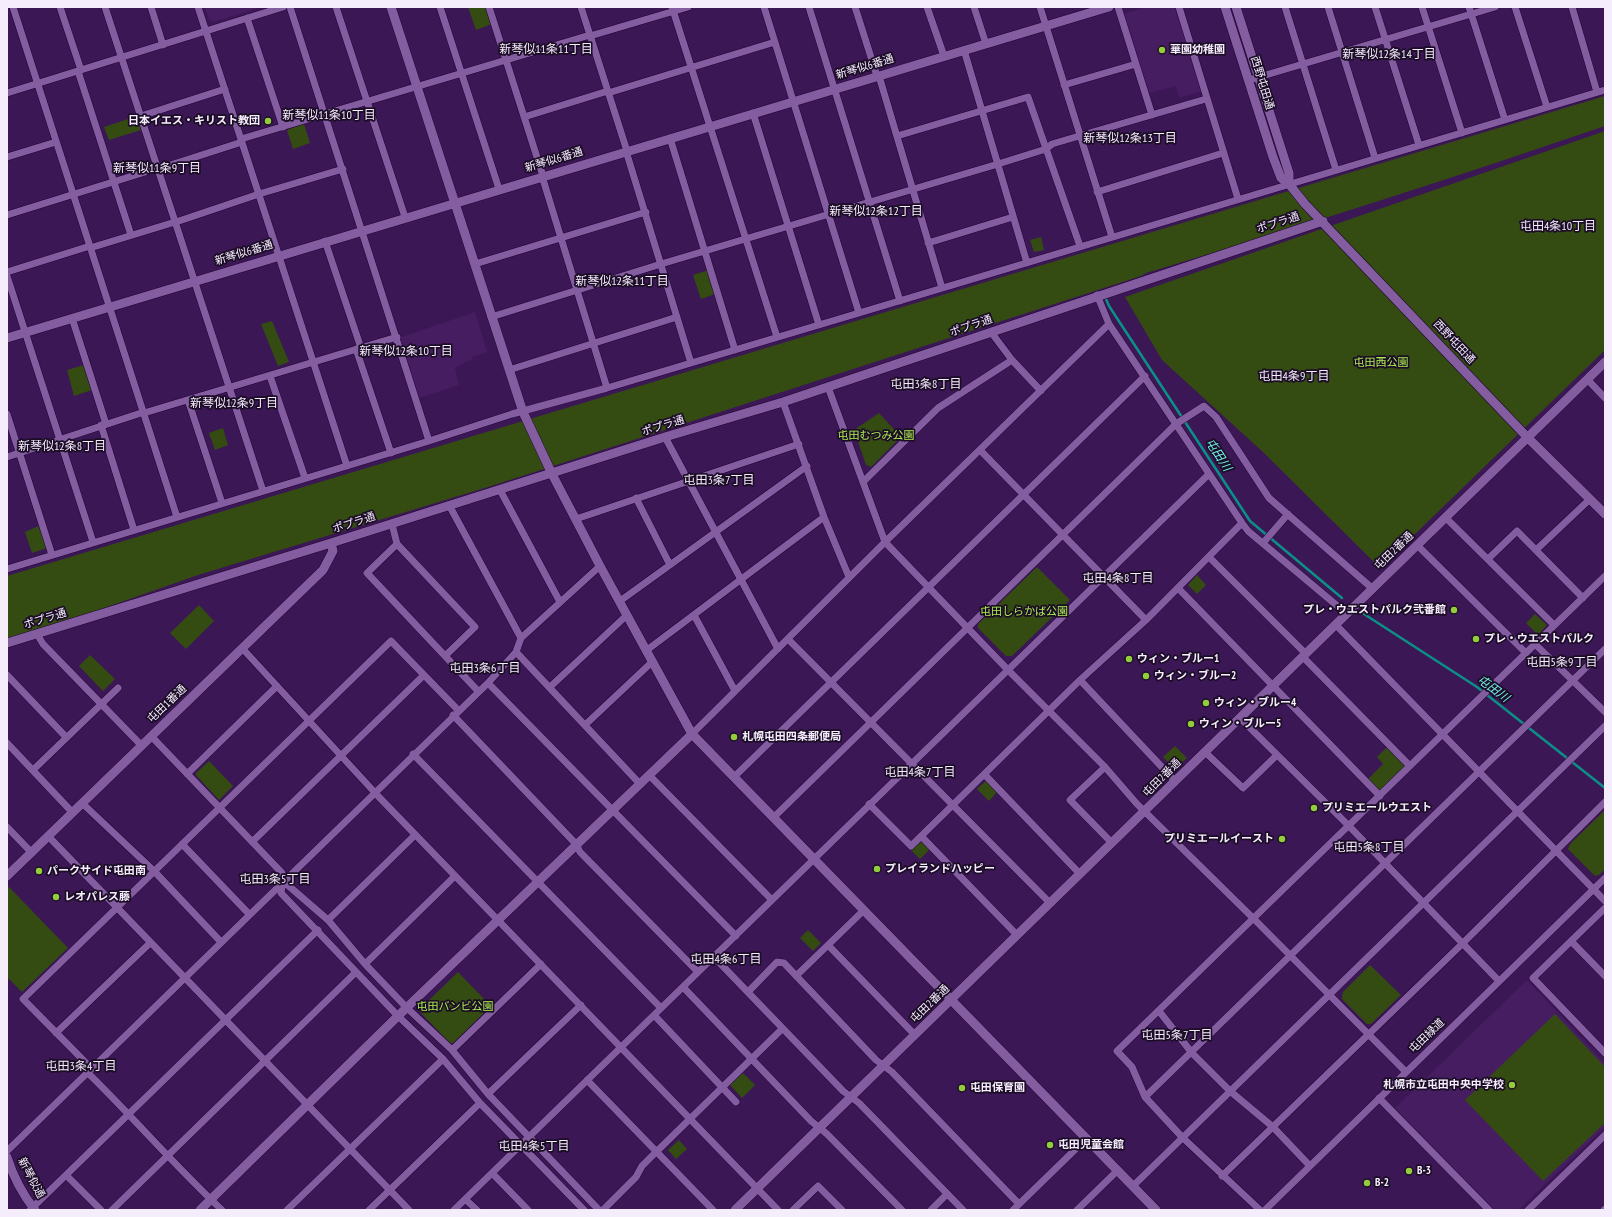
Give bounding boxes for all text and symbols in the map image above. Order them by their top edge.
district label: 新琴似11条11丁目 [499,43,593,57]
place label: 華園幼稚園 [1170,43,1225,57]
marker: 華園幼稚園 [1157,45,1167,55]
district label: 新琴似12条14丁目 [1342,48,1436,62]
street label: 新琴似6番通 [834,52,896,82]
street label: 西野屯田通 [1248,55,1276,111]
district label: 新琴似11条10丁目 [282,109,376,123]
place label: 日本イエス・キリスト教団 [128,114,260,128]
marker: 日本イエス・キリスト教団 [263,116,273,126]
district label: 新琴似12条13丁目 [1083,132,1177,146]
street label: 新琴似6番通 [523,145,585,175]
district label: 新琴似11条9丁目 [113,162,201,176]
district label: 新琴似12条12丁目 [829,205,923,219]
street label: ポプラ通 [1255,210,1301,236]
district label: 屯田4条10丁目 [1520,220,1596,234]
street label: 新琴似6番通 [213,238,275,268]
district label: 新琴似12条11丁目 [575,275,669,289]
street label: ポプラ通 [948,313,994,339]
street label: 西野屯田通 [1430,317,1478,367]
district label: 新琴似12条10丁目 [359,345,453,359]
park label: 屯田西公園 [1354,356,1408,370]
district label: 屯田4条9丁目 [1259,370,1329,384]
district label: 屯田3条8丁目 [891,378,961,392]
district label: 新琴似12条9丁目 [190,397,278,411]
street label: ポプラ通 [640,413,686,439]
park label: 屯田むつみ公園 [838,429,914,443]
water label: 屯田川 [1202,436,1234,474]
district label: 新琴似12条8丁目 [18,440,106,454]
district label: 屯田3条7丁目 [684,474,754,488]
street label: ポプラ通 [331,510,377,536]
street label: 屯田2番通 [1372,529,1416,573]
district label: 屯田4条8丁目 [1083,572,1153,586]
place label: プレ・ウエストパルク弐番館 [1303,603,1446,617]
park label: 屯田しらかば公園 [980,605,1068,619]
marker: プレ・ウエストパルク弐番館 [1449,605,1459,615]
street label: ポプラ通 [22,606,68,632]
place label: プレ・ウエストパルク [1484,632,1594,646]
marker: プレ・ウエストパルク [1471,634,1481,644]
place label: ウィン・ブルー1 [1137,652,1219,666]
marker: ウィン・ブルー1 [1124,654,1134,664]
district label: 屯田5条9丁目 [1527,656,1597,670]
district label: 屯田3条6丁目 [450,662,520,676]
place label: ウィン・ブルー2 [1154,669,1236,683]
marker: ウィン・ブルー2 [1141,671,1151,681]
water label: 屯田川 [1474,672,1512,706]
street label: 屯田1番通 [145,682,189,726]
place label: ウィン・ブルー4 [1214,696,1296,710]
marker: ウィン・ブルー4 [1201,698,1211,708]
place label: ウィン・ブルー5 [1199,717,1281,731]
marker: ウィン・ブルー5 [1186,719,1196,729]
place label: 札幌屯田四条郵便局 [742,730,841,744]
marker: 札幌屯田四条郵便局 [729,732,739,742]
street label: 屯田2番通 [1140,756,1184,800]
district label: 屯田4条7丁目 [885,766,955,780]
place label: プリミエールウエスト [1322,801,1432,815]
marker: プリミエールウエスト [1309,803,1319,813]
place label: プリミエールイースト [1164,832,1274,846]
marker: プリミエールイースト [1277,834,1287,844]
district label: 屯田5条8丁目 [1334,841,1404,855]
place label: プレイランドハッピー [885,862,995,876]
place label: パークサイド屯田南 [47,864,146,878]
marker: プレイランドハッピー [872,864,882,874]
marker: パークサイド屯田南 [34,866,44,876]
district label: 屯田3条5丁目 [240,873,310,887]
place label: レオパレス藤 [64,890,130,904]
marker: レオパレス藤 [51,892,61,902]
district label: 屯田4条6丁目 [691,953,761,967]
street label: 屯田2番通 [908,982,952,1026]
park label: 屯田バンビ公園 [417,1000,493,1014]
street label: 屯田緑道 [1407,1016,1447,1056]
district label: 屯田5条7丁目 [1142,1029,1212,1043]
district label: 屯田3条4丁目 [46,1060,116,1074]
place label: 札幌市立屯田中央中学校 [1383,1078,1504,1092]
marker: 札幌市立屯田中央中学校 [1507,1080,1517,1090]
place label: 屯田保育園 [970,1081,1025,1095]
marker: 屯田保育園 [957,1083,967,1093]
place label: 屯田児童会館 [1058,1138,1124,1152]
district label: 屯田4条5丁目 [499,1140,569,1154]
marker: 屯田児童会館 [1045,1140,1055,1150]
street label: 新琴似通 [15,1155,47,1201]
place label: B-3 [1417,1164,1431,1178]
marker: B-3 [1404,1166,1414,1176]
place label: B-2 [1375,1176,1389,1190]
marker: B-2 [1362,1178,1372,1188]

